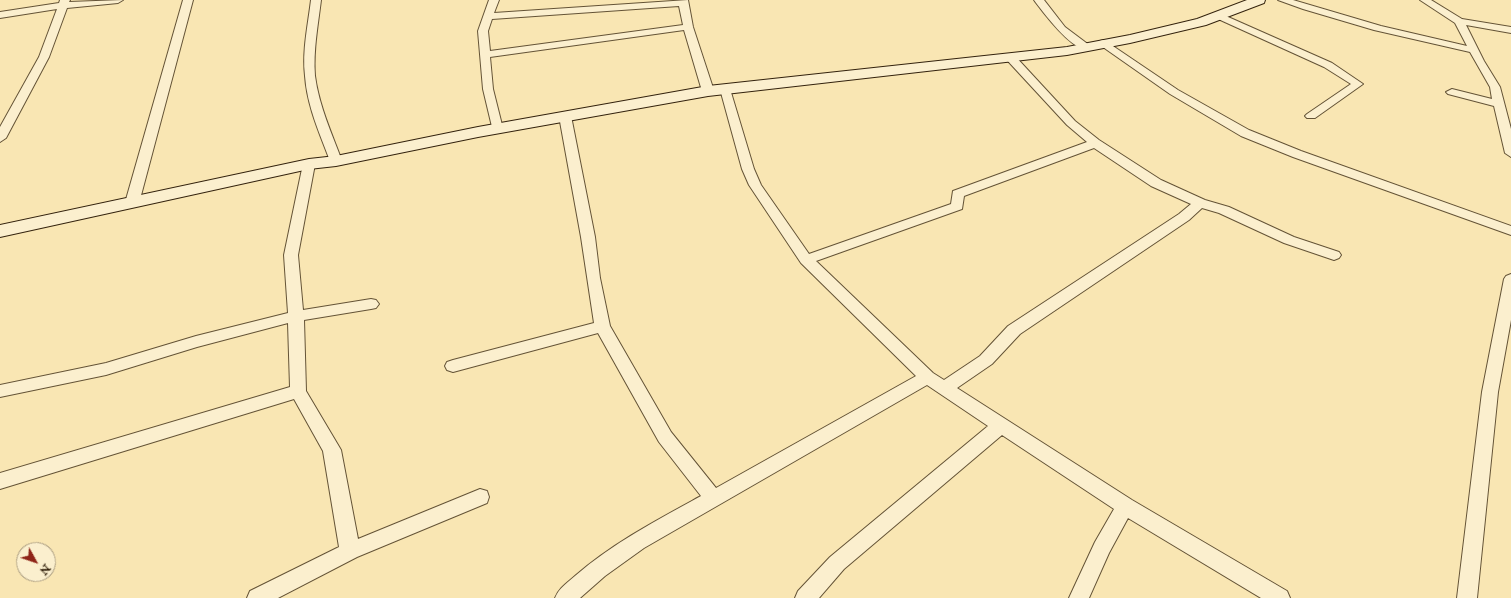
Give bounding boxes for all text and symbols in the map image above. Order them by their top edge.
north arrow [16,542,56,582]
text: N [37,561,53,577]

